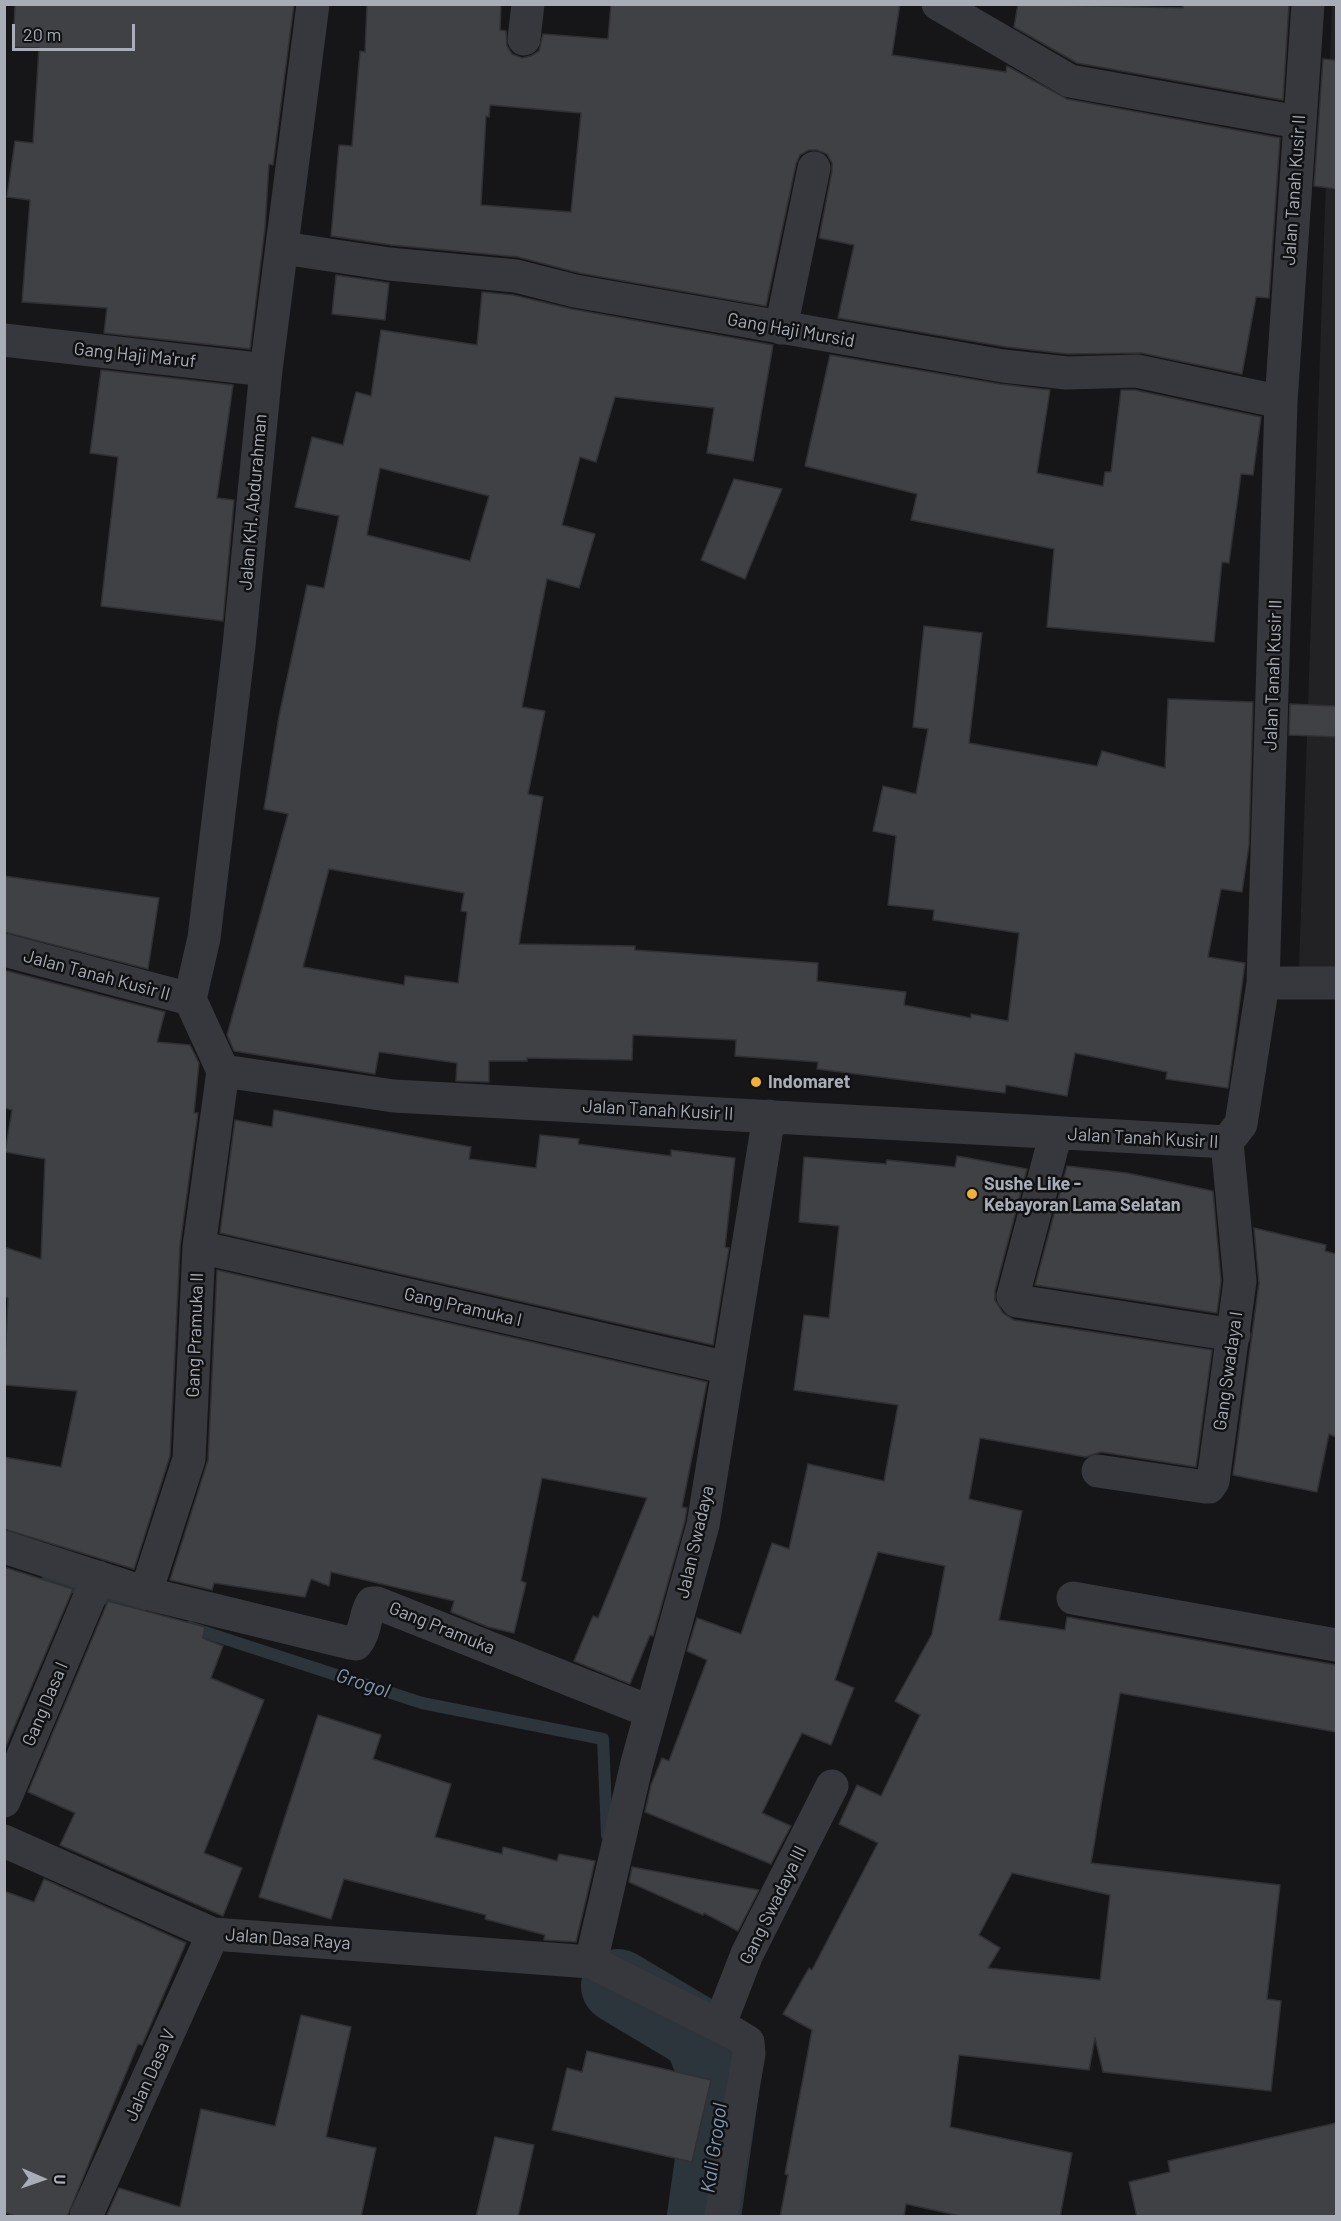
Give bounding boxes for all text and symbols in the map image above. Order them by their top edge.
scale bar [15,12,138,50]
text: 20 m [23,23,61,45]
street label: Jalan Tanah Kusir II [1278,114,1310,266]
street label: Gang Haji Mursid [726,308,856,352]
street label: Gang Haji Ma'ruf [73,338,197,372]
street label: Jalan KH. Abdurahman [235,413,271,591]
street label: Jalan Tanah Kusir II [1260,599,1286,751]
street label: Jalan Tanah Kusir II [21,945,173,1005]
place label: Indomaret [768,1071,850,1093]
marker: Indomaret [749,1075,763,1089]
street label: Jalan Tanah Kusir II [582,1095,734,1125]
street label: Jalan Tanah Kusir II [1067,1123,1219,1153]
place label: Sushe Like - Kebayoran Lama Selatan [984,1173,1180,1216]
marker: Sushe Like - Kebayoran Lama Selatan [965,1187,979,1201]
street label: Gang Pramuka II [182,1272,208,1398]
street label: Gang Pramuka I [402,1283,524,1331]
street label: Gang Swadaya I [1209,1310,1247,1432]
street label: Jalan Swadaya [672,1484,718,1600]
street label: Gang Pramuka [386,1597,498,1659]
street label: Gang Dasa I [18,1659,72,1749]
water label: Grogol [333,1663,393,1703]
street label: Gang Swadaya III [735,1842,811,1968]
street label: Jalan Dasa Raya [225,1924,351,1954]
street label: Jalan Dasa V [120,2026,180,2124]
water label: Kali Grogol [696,2102,732,2194]
north arrow [12,2149,72,2209]
text: U [51,2174,70,2185]

